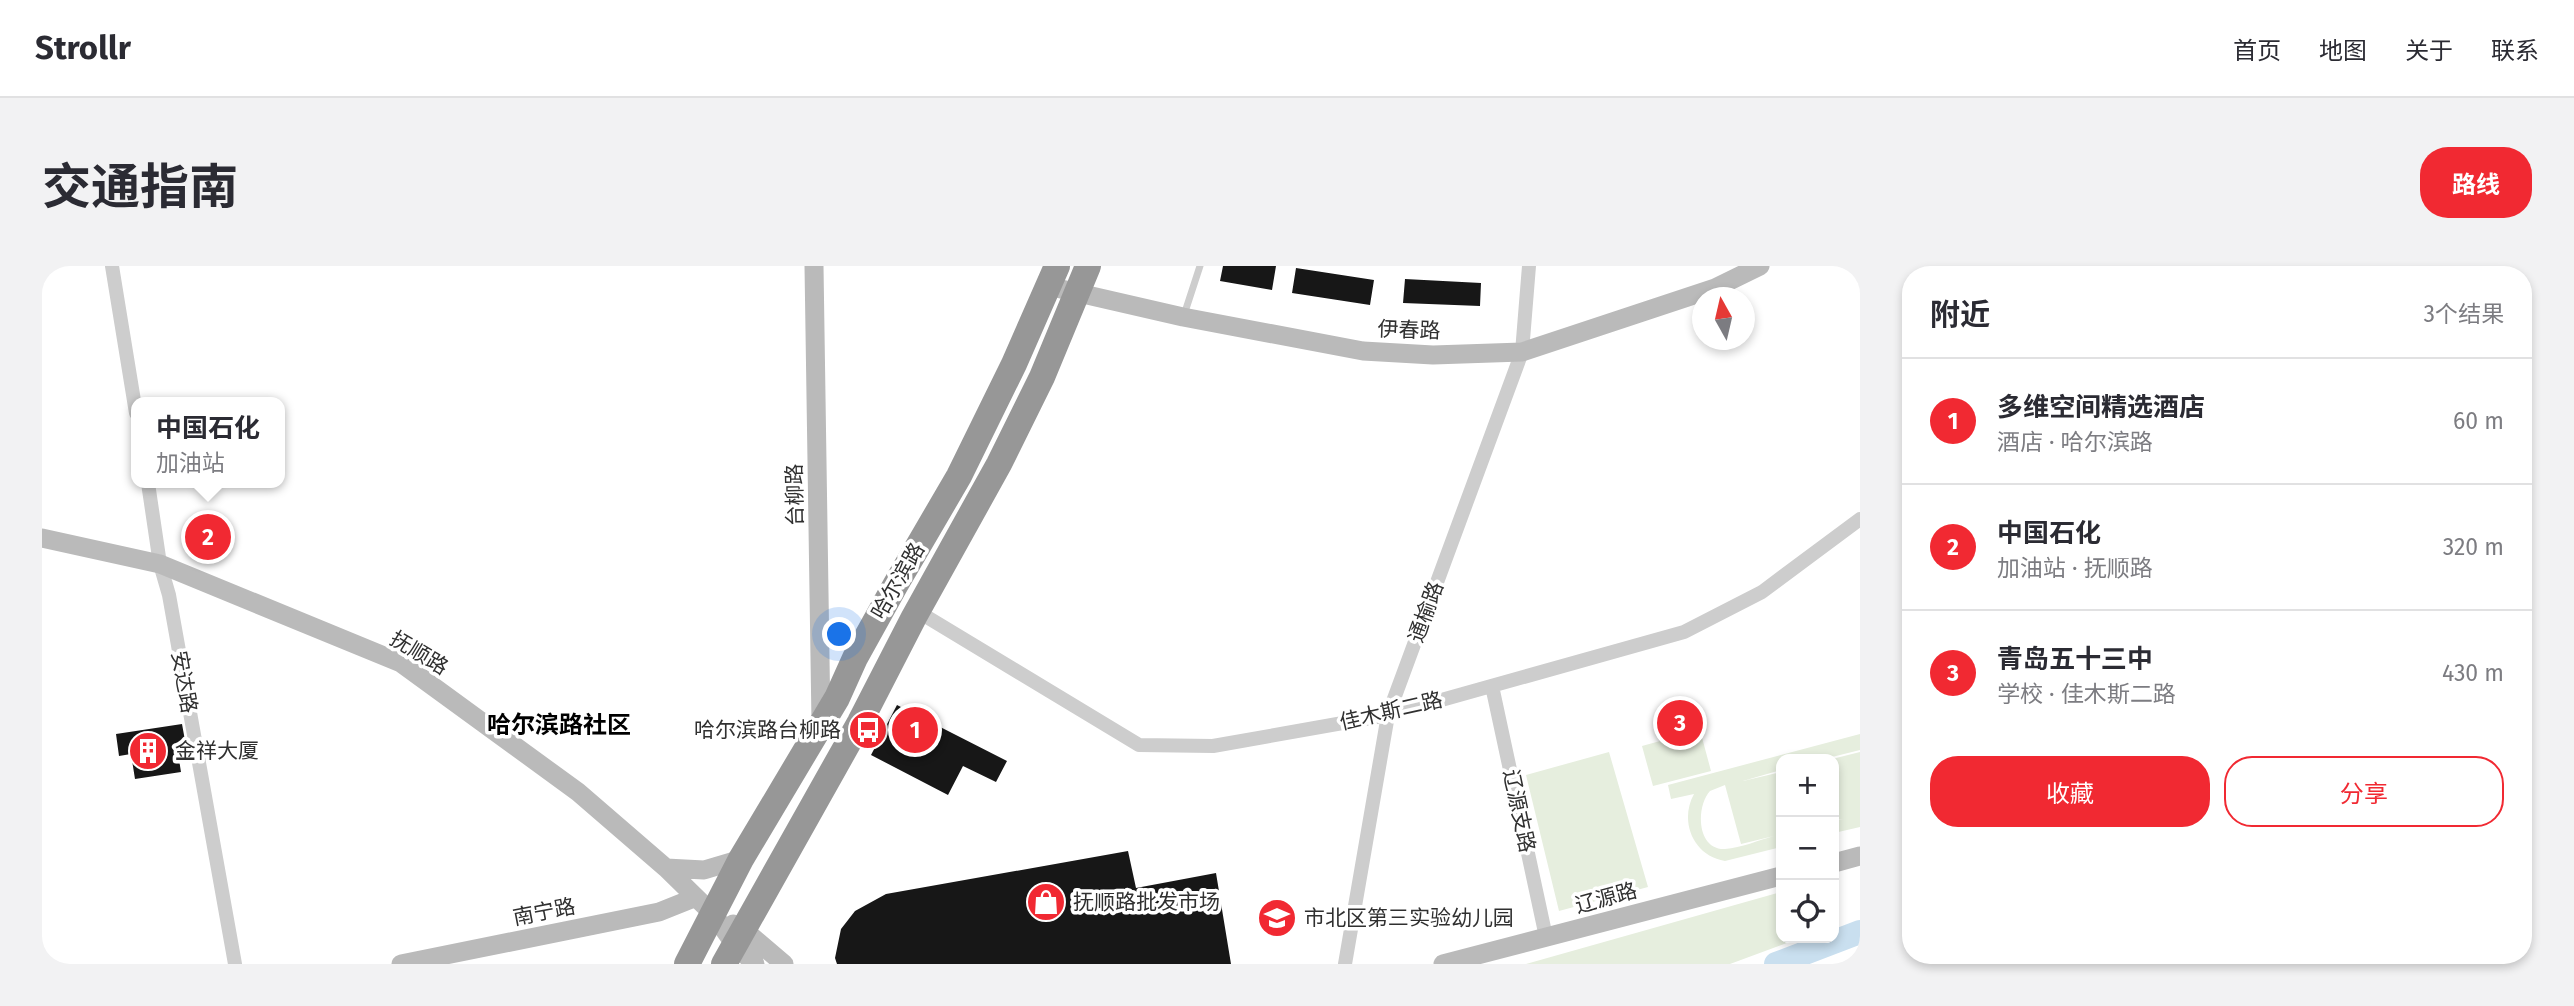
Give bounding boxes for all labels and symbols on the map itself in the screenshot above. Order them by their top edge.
north arrow [1692,287,1755,350]
street label: 伊春路 [1377,316,1441,344]
street label: 台柳路 [781,463,809,527]
pin: 2 [185,511,231,563]
street label: 哈尔滨路 [866,538,930,624]
street label: 通榆路 [1403,578,1449,646]
your location [822,617,856,651]
street label: 抚顺路 [385,626,453,680]
street label: 安达路 [166,649,202,715]
street label: 佳木斯二路 [1337,687,1445,735]
pin: 3 [1657,697,1703,749]
pin: 1 [892,704,938,756]
bus stop icon: 哈尔滨路台柳路 [847,709,889,751]
district label: 哈尔滨路社区 [487,711,631,739]
place label: 哈尔滨路台柳路 [694,717,841,743]
building icon: 金祥大厦 [127,730,169,772]
place label: 金祥大厦 [175,738,259,764]
street label: 辽源支路 [1498,767,1540,855]
street label: 辽源路 [1572,877,1640,919]
shop icon: 抚顺路批发市场 [1025,881,1067,923]
place label: 抚顺路批发市场 [1073,889,1220,915]
street label: 南宁路 [511,893,577,931]
school or university icon: 市北区第三实验幼儿园 [1256,897,1298,939]
place label: 市北区第三实验幼儿园 [1304,905,1514,931]

